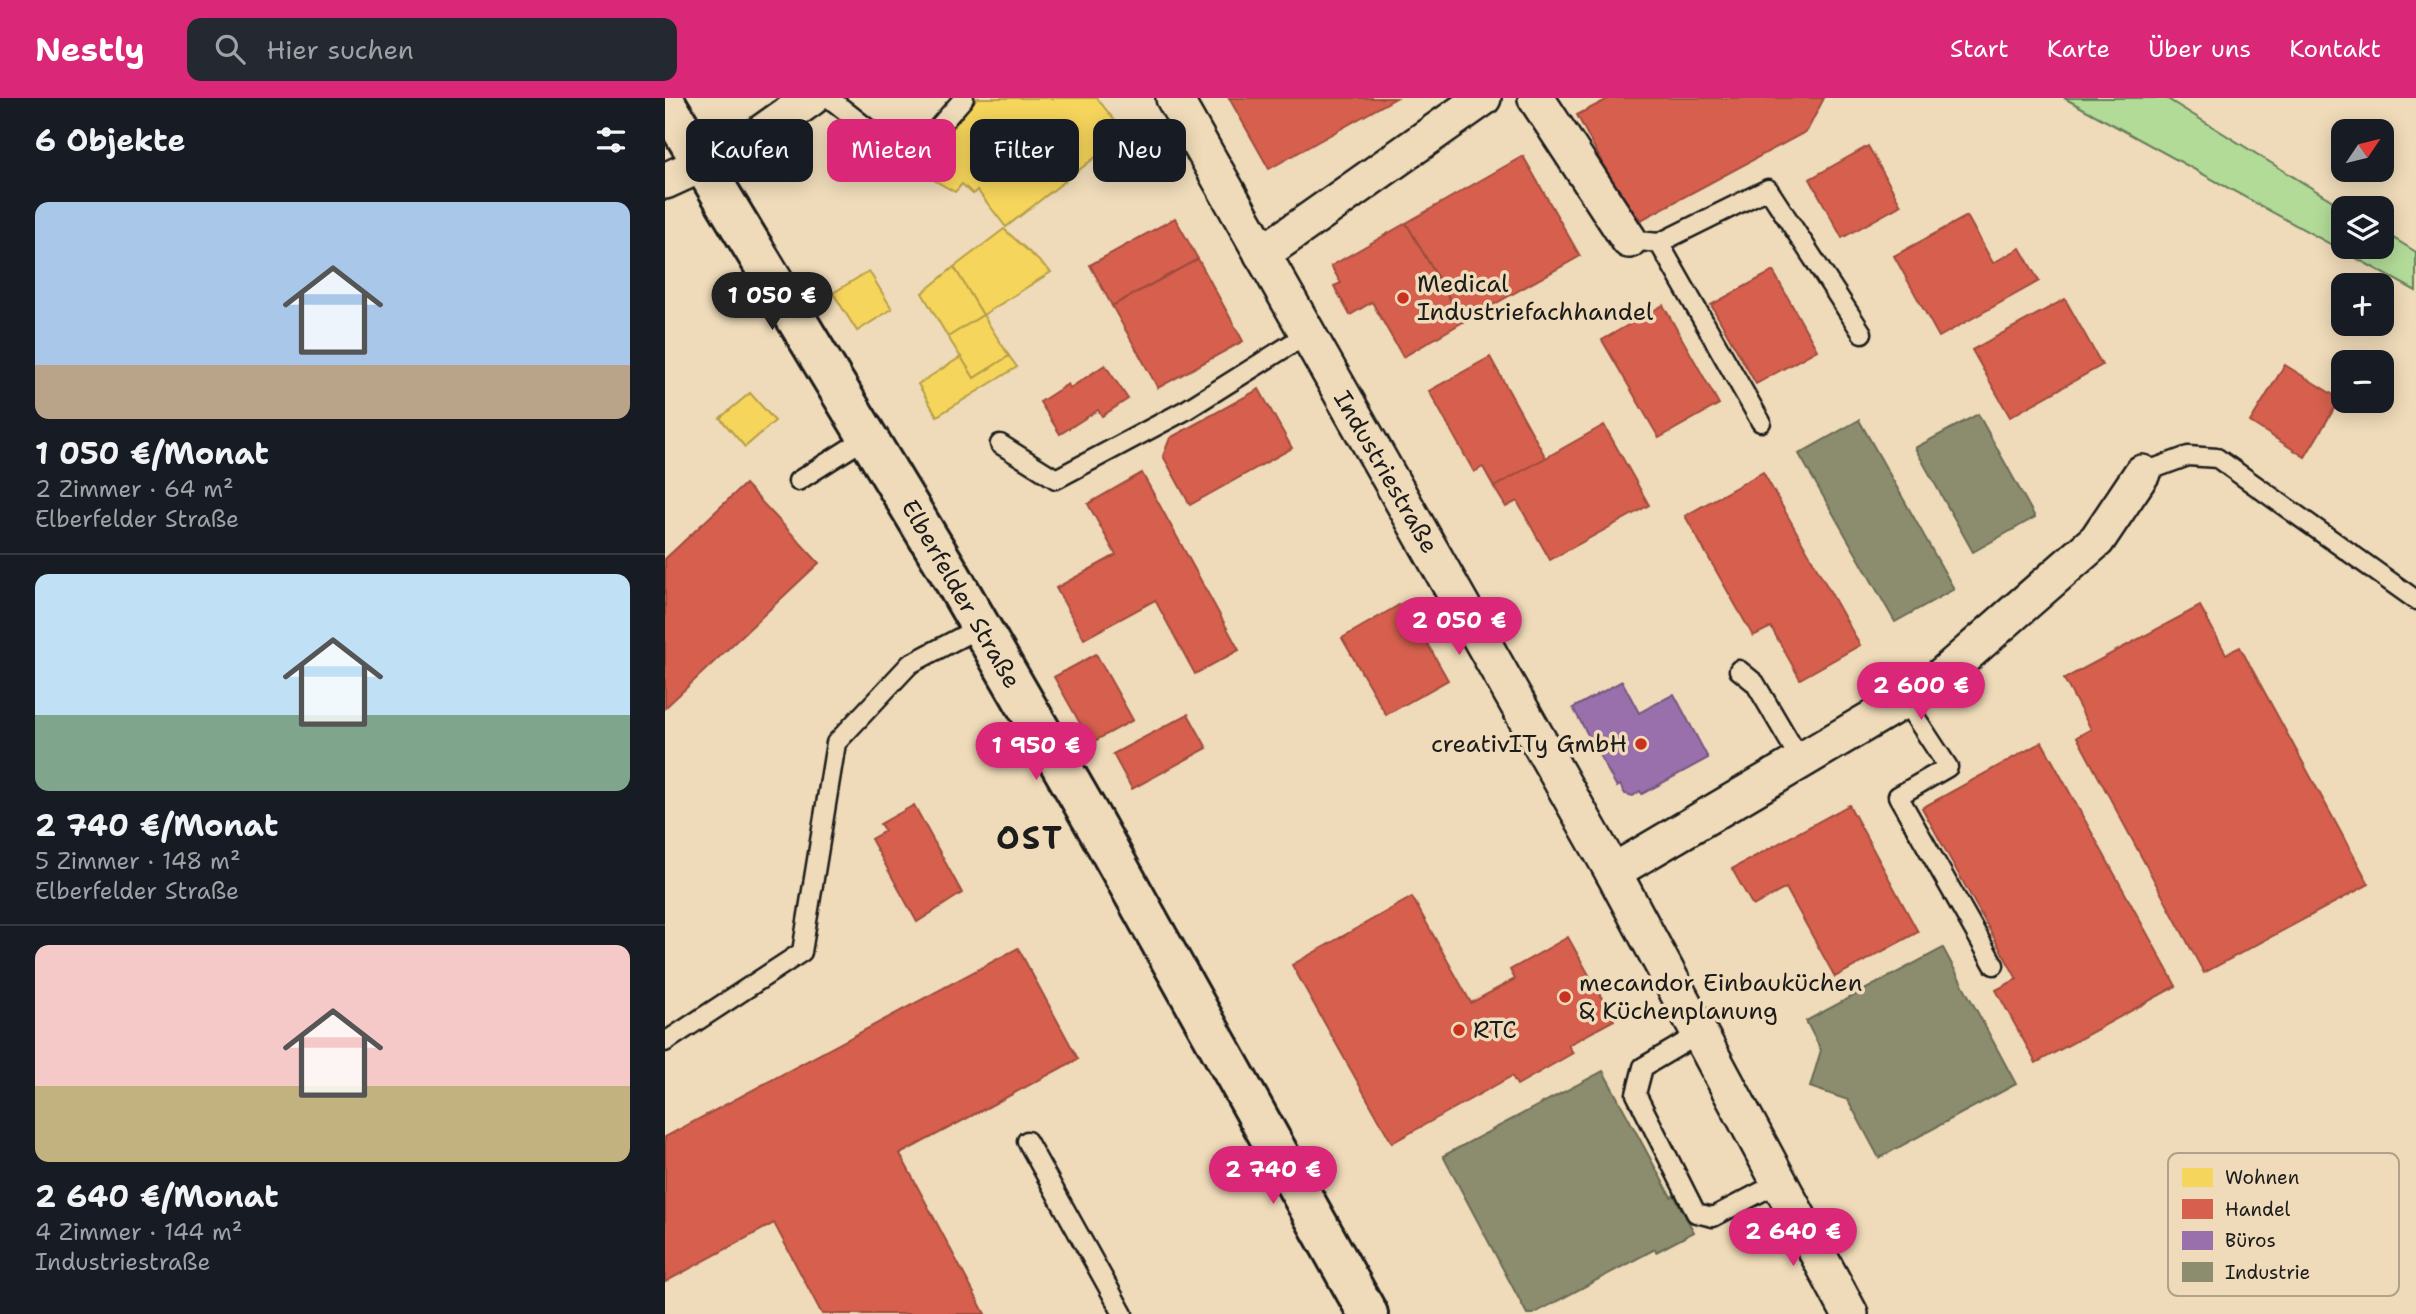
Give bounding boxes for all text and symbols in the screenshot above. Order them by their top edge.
search box [187,18,677,81]
text: Nestly [35,27,145,72]
icon: search [211,30,249,68]
text: Hier suchen [267,32,414,67]
text: Start [1950,33,2009,65]
text: Karte [2047,33,2110,65]
text: Über uns [2148,33,2251,65]
text: Kontakt [2289,33,2381,65]
chip: Kaufen [686,119,813,182]
chip: Mieten [827,119,956,182]
chip: Filter [970,119,1079,182]
chip: Neu [1093,119,1186,182]
north arrow [2331,119,2394,182]
map controls [2331,119,2394,413]
text: 6 Objekte [35,120,185,161]
icon: filters [592,121,630,159]
button: layers [2331,196,2394,259]
icon: home [270,247,396,373]
place label: Medical Industriefachhandel [1417,268,1654,328]
pin: 1 050 € [707,272,837,332]
button: + [2331,273,2394,336]
text: 1 050 € [728,280,816,310]
marker: Medical Industriefachhandel [1395,290,1411,306]
button: − [2331,350,2394,413]
street label: Industriestraße [1326,385,1446,559]
text: 1 050 €/Monat [35,433,269,474]
text: 2 Zimmer · 64 m² [35,474,234,504]
street label: Elberfelder Straße [894,494,1028,694]
text: Elberfelder Straße [35,504,239,534]
pin: 2 050 € [1394,598,1524,657]
text: 2 050 € [1412,605,1506,635]
icon: home [270,619,396,745]
pin: 2 600 € [1856,662,1986,722]
text: 2 600 € [1873,670,1969,700]
pin: 1 950 € [971,722,1101,782]
place label: creativITy GmbH [1431,728,1627,760]
text: 1 950 € [992,730,1080,760]
marker: creativITy GmbH [1633,736,1649,752]
text: 2 740 €/Monat [35,805,278,846]
district label: OST [996,816,1064,859]
text: 5 Zimmer · 148 m² [35,846,241,876]
text: Elberfelder Straße [35,876,239,906]
place label: mecandor Einbauküchen & Küchenplanung [1579,967,1862,1027]
marker: mecandor Einbauküchen & Küchenplanung [1557,989,1573,1005]
icon: home [270,990,396,1116]
place label: RTC [1473,1014,1517,1046]
marker: RTC [1451,1022,1467,1038]
pin: 2 740 € [1208,1146,1338,1206]
legend [2168,1153,2399,1296]
text: 2 740 € [1225,1154,1321,1184]
text: Wohnen [2225,1165,2299,1190]
text: 2 640 €/Monat [35,1176,279,1217]
text: Handel [2225,1197,2291,1222]
pin: 2 640 € [1728,1208,1858,1268]
text: 2 640 € [1745,1216,1841,1246]
text: 4 Zimmer · 144 m² [35,1217,242,1247]
text: Büros [2225,1228,2276,1253]
text: Industriestraße [35,1247,210,1277]
text: Industrie [2225,1260,2310,1285]

